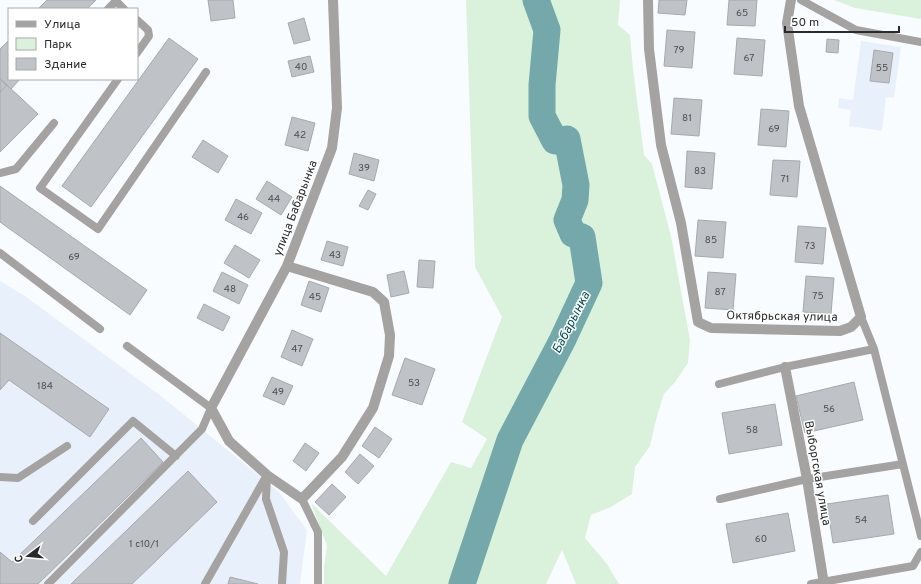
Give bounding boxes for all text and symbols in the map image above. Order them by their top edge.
house number: 65 [736,7,748,20]
legend [8,8,138,80]
scale bar [785,8,899,34]
text: 50 m [791,15,819,31]
text: Улица [44,17,80,33]
text: Парк [44,37,72,53]
house number: 79 [673,44,685,57]
house number: 67 [744,52,755,65]
text: Здание [44,57,87,73]
house number: 40 [295,61,307,74]
house number: 55 [876,62,888,75]
house number: 81 [682,112,692,125]
house number: 69 [768,123,780,136]
house number: 42 [294,129,306,142]
street label: улица Бабарынка [270,158,322,259]
house number: 39 [358,162,370,175]
house number: 83 [694,165,706,178]
house number: 71 [780,173,790,186]
house number: 44 [268,193,280,206]
house number: 46 [237,211,249,224]
house number: 85 [705,234,717,247]
house number: 73 [804,240,816,253]
house number: 43 [329,249,341,262]
house number: 69 [68,251,80,264]
house number: 48 [224,283,236,296]
house number: 87 [714,286,726,299]
water label: Бабарынка [549,289,594,357]
house number: 75 [812,290,824,303]
house number: 45 [309,291,321,304]
street label: Октябрьская улица [726,308,838,326]
house number: 47 [291,343,303,356]
house number: 53 [408,377,420,390]
house number: 184 [37,380,53,393]
house number: 49 [272,386,284,399]
house number: 56 [823,403,835,416]
street label: Выборгская улица [800,419,834,527]
house number: 58 [746,424,758,437]
house number: 54 [855,514,867,527]
house number: 60 [755,533,767,546]
north arrow [8,536,48,576]
house number: 1 с10/1 [129,538,159,551]
text: С [12,553,27,564]

